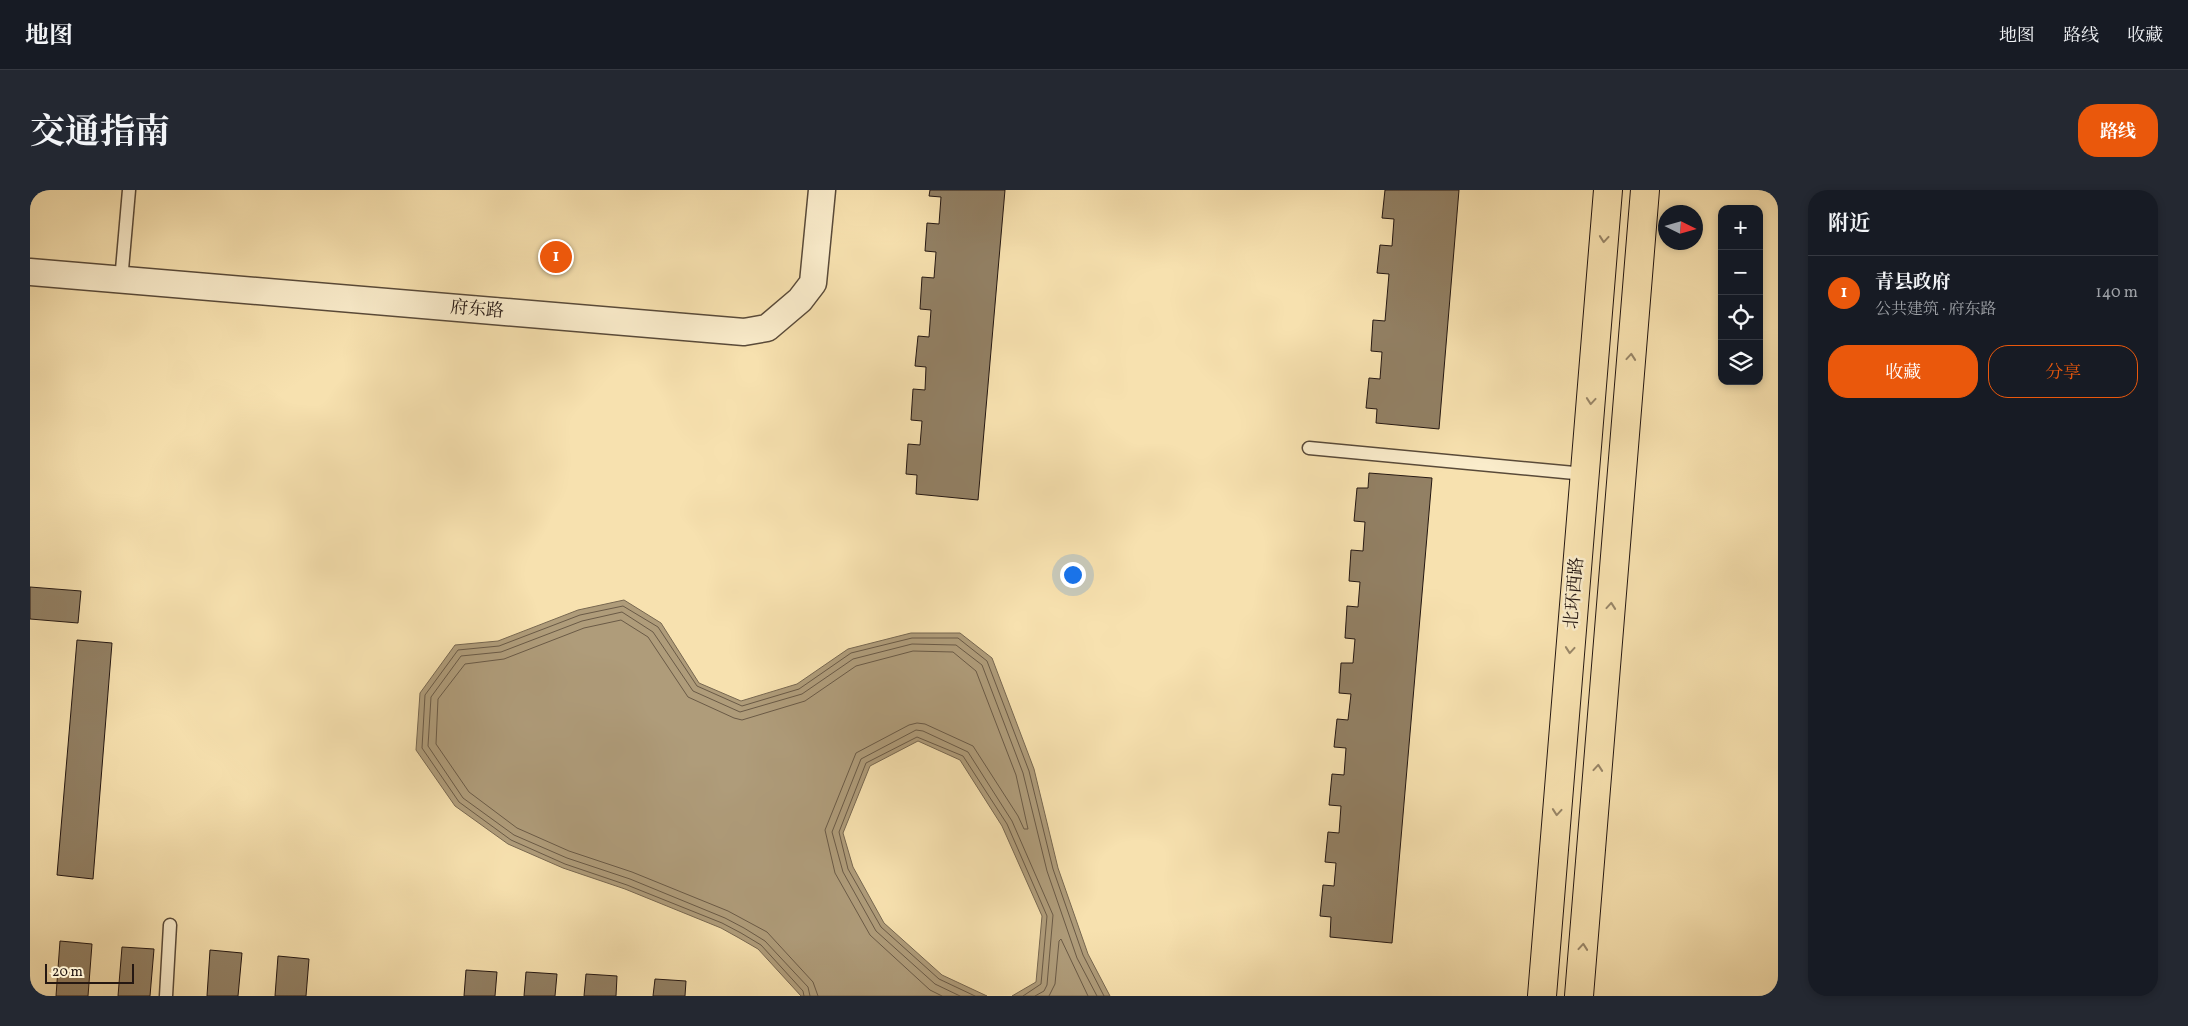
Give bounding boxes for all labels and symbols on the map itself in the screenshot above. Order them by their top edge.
north arrow [1658,205,1703,250]
one-way arrow [1599,235,1610,243]
pin: 1 [540,238,572,276]
street label: 府东路 [449,295,505,325]
one-way arrow [1626,353,1637,361]
one-way arrow [1586,397,1597,405]
street label: 北环西路 [1559,556,1591,630]
your location [1060,562,1086,588]
one-way arrow [1605,602,1616,610]
one-way arrow [1565,646,1576,654]
one-way arrow [1592,764,1603,772]
one-way arrow [1552,808,1563,816]
one-way arrow [1577,943,1588,951]
scale bar [45,961,134,984]

